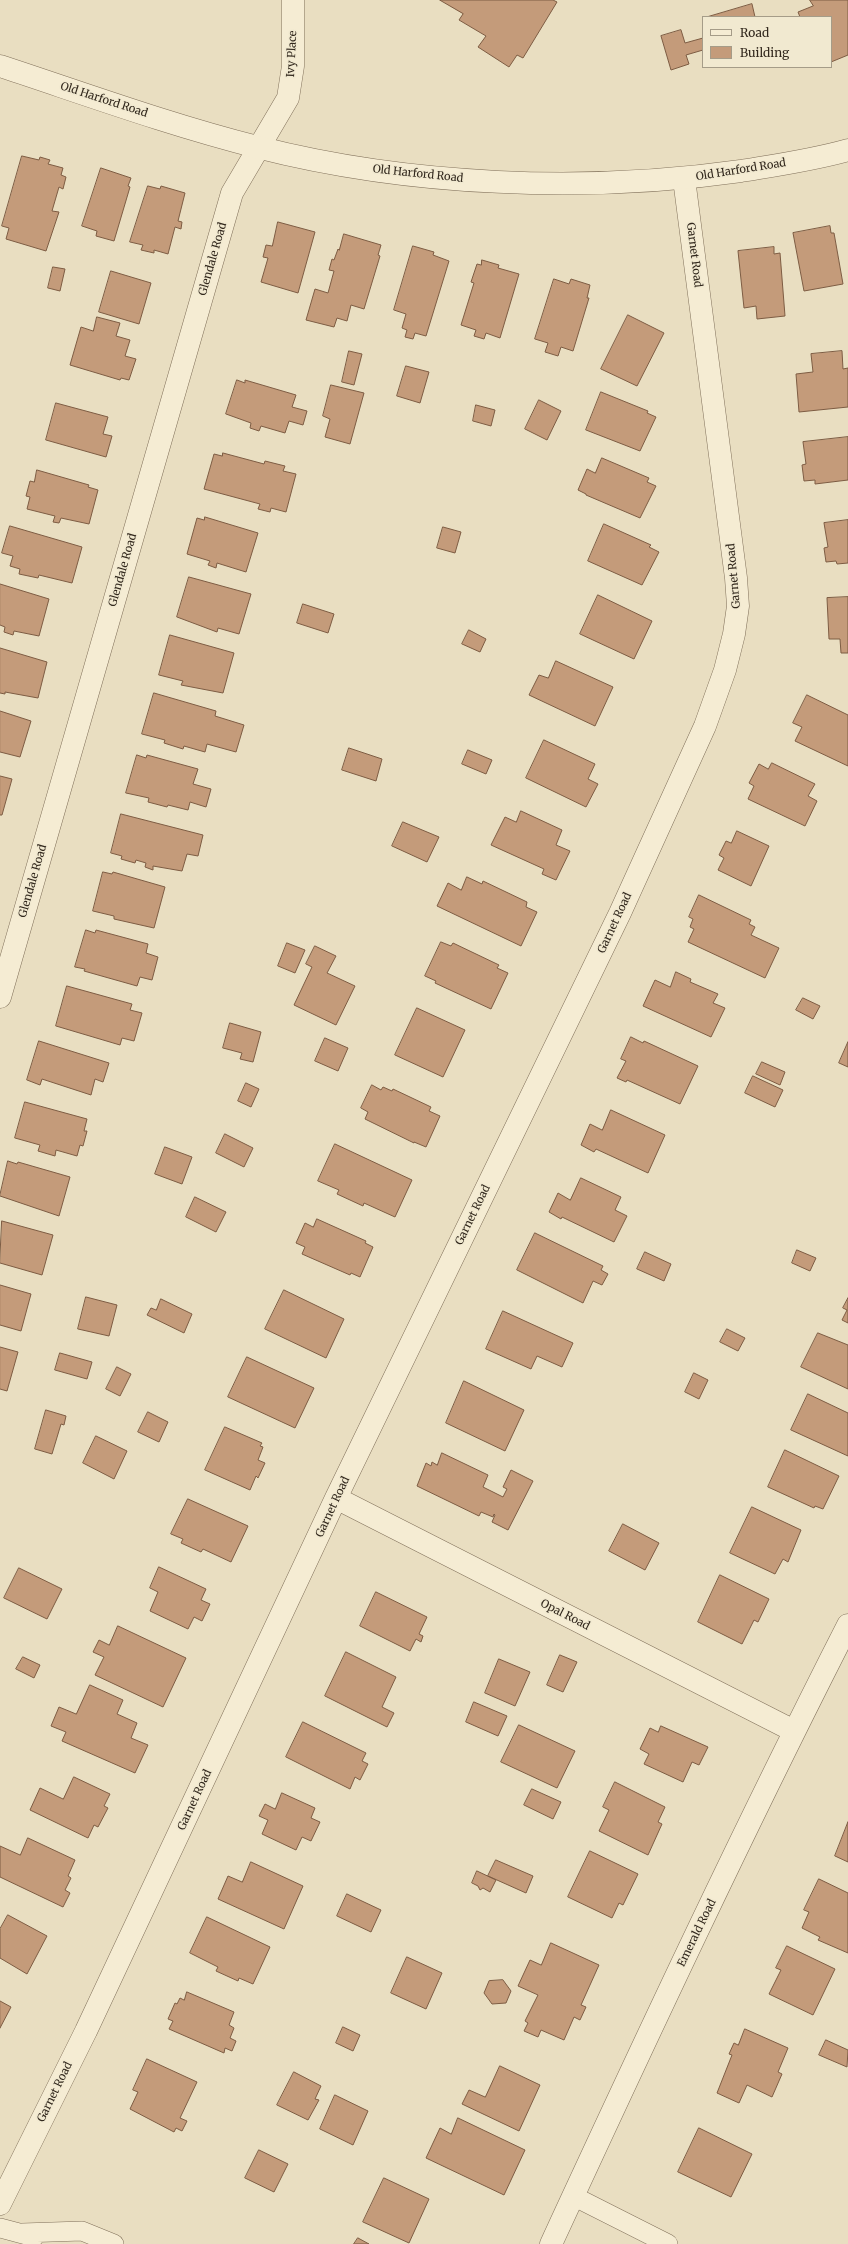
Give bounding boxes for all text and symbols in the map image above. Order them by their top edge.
legend [702,16,832,68]
text: Road [740,25,769,40]
street label: Ivy Place [284,30,300,78]
text: Building [740,45,789,60]
street label: Old Harford Road [59,80,149,120]
street label: Old Harford Road [695,156,787,184]
street label: Old Harford Road [372,163,464,185]
street label: Glendale Road [196,221,230,297]
street label: Garnet Road [683,222,705,288]
street label: Glendale Road [106,532,140,608]
street label: Garnet Road [725,543,743,609]
street label: Glendale Road [16,843,50,919]
street label: Garnet Road [595,891,635,955]
street label: Garnet Road [453,1183,493,1247]
street label: Garnet Road [313,1475,353,1539]
street label: Opal Road [538,1597,592,1633]
street label: Garnet Road [175,1768,215,1832]
street label: Emerald Road [675,1897,719,1969]
street label: Garnet Road [35,2060,75,2124]

